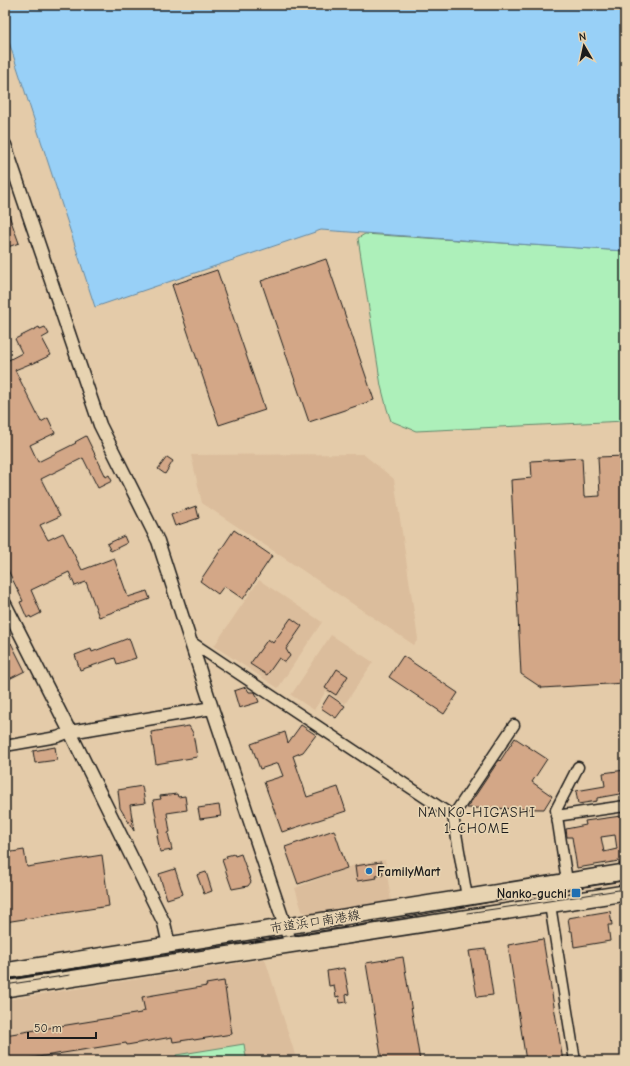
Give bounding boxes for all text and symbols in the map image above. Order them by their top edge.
north arrow [564,26,604,66]
text: N [578,30,587,44]
district label: NANKO-HIGASHI 1-CHOME [418,804,536,837]
place label: FamilyMart [377,864,441,879]
marker: FamilyMart [364,866,374,876]
place label: Nanko-guchi [497,886,567,901]
marker: Nanko-guchi [570,887,582,899]
street label: 市道浜口南港線 [269,907,362,936]
scale bar [28,1014,96,1040]
text: 50 m [34,1021,62,1035]

